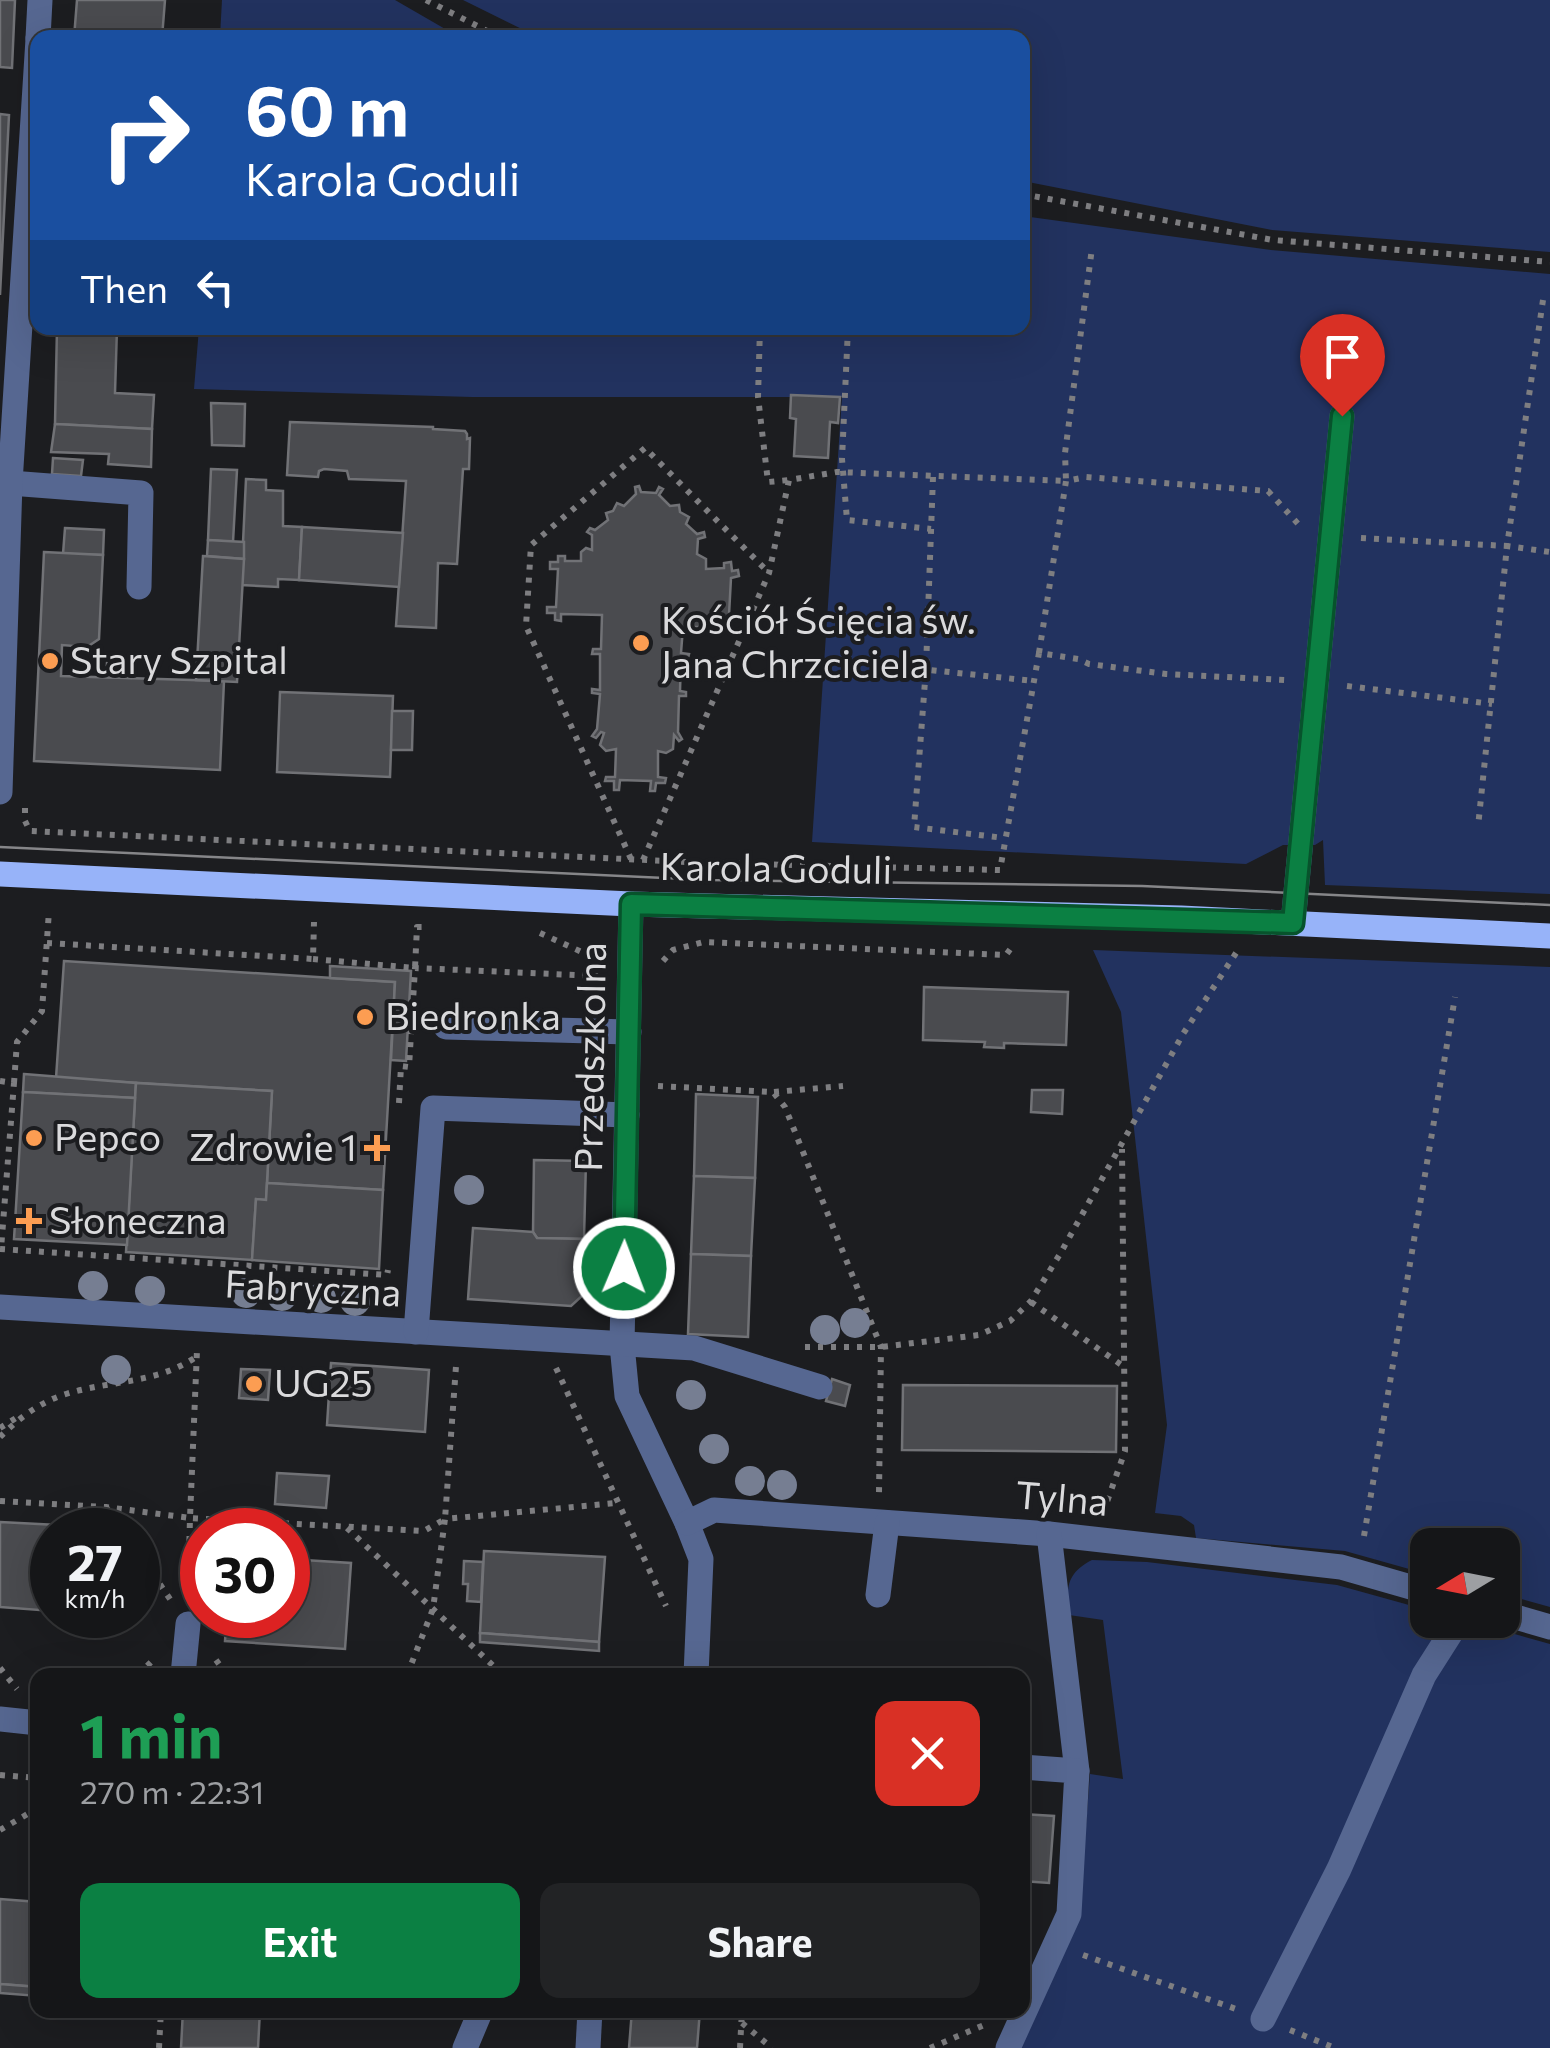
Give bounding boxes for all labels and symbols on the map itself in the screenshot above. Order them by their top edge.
pin [1300,314,1385,417]
place label: Kościół Ścięcia św. Jana Chrzciciela [661,595,976,686]
marker: Kościół Ścięcia św. Jana Chrzciciela [630,632,652,654]
place label: Stary Szpital [70,635,288,682]
marker: Stary Szpital [39,650,61,672]
street label: Karola Goduli [659,841,893,892]
street label: Przedszkolna [563,942,614,1172]
place label: Biedronka [385,991,561,1038]
marker: Biedronka [354,1006,376,1028]
place label: Pepco [54,1112,161,1159]
place label: Zdrowie 1 [189,1122,357,1169]
marker: Pepco [23,1127,45,1149]
marker: Zdrowie 1 [366,1137,388,1159]
place label: Słoneczna [49,1195,227,1242]
marker: Słoneczna [18,1210,40,1232]
position arrow [572,1216,676,1320]
street label: Fabryczna [224,1258,403,1315]
place label: UG25 [274,1358,373,1405]
marker: UG25 [243,1373,265,1395]
street label: Tylna [1014,1469,1111,1524]
speed limit sign: 30 [180,1508,310,1638]
north arrow [1410,1528,1520,1638]

